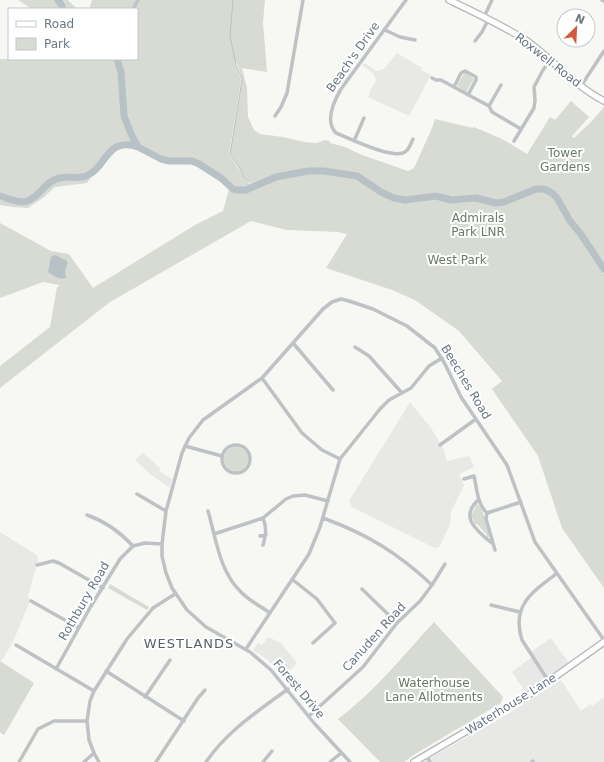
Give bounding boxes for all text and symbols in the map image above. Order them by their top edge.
legend [8,8,138,60]
north arrow [556,8,596,48]
text: N [573,12,587,27]
text: Road [44,17,74,31]
street label: Beach's Drive [324,19,382,95]
street label: Roxwell Road [512,30,584,90]
text: Park [44,37,70,51]
park label: Tower Gardens [540,146,590,174]
park label: Admirals Park LNR [451,211,505,239]
park label: West Park [427,253,487,267]
street label: Beeches Road [438,342,494,422]
street label: Rothbury Road [56,559,112,643]
street label: Canuden Road [340,600,408,674]
district label: WESTLANDS [144,636,234,651]
street label: Forest Drive [270,657,328,721]
street label: Waterhouse Lane [463,670,559,738]
park label: Waterhouse Lane Allotments [385,676,483,704]

